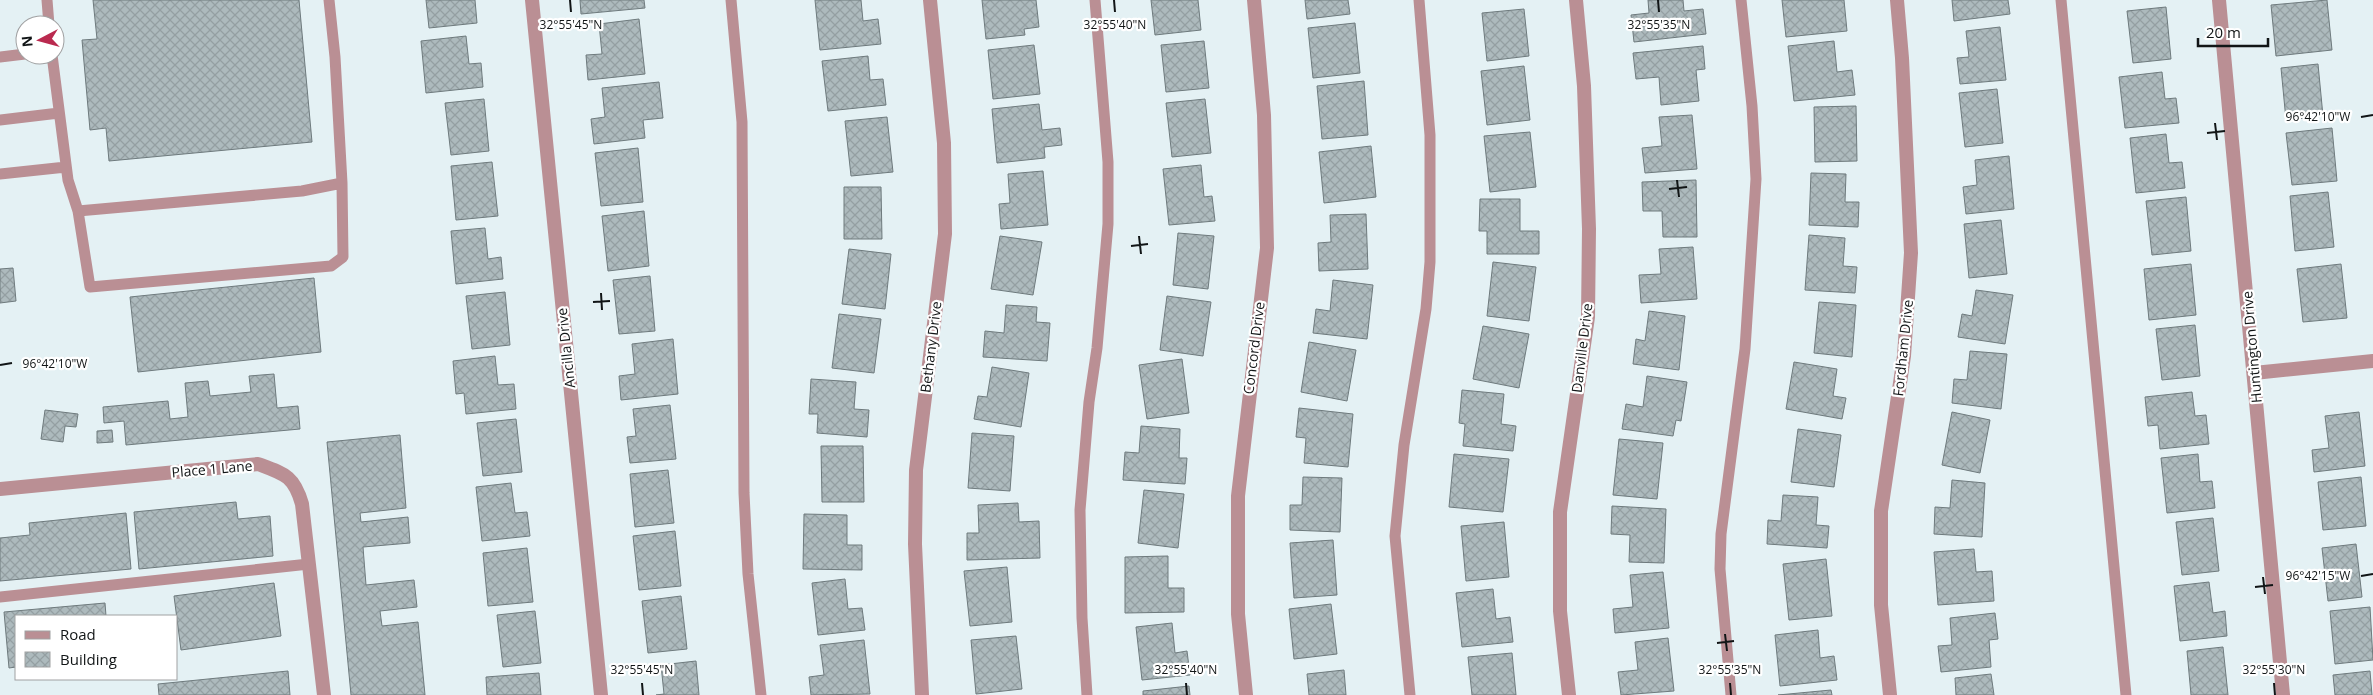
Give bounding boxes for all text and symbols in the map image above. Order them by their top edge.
north arrow [15,15,65,65]
scale bar [2198,15,2268,47]
text: 32°55'45"N [540,16,602,33]
text: 32°55'40"N [1084,16,1146,33]
text: 32°55'35"N [1628,16,1690,33]
text: 20 m [2206,22,2241,42]
text: N [17,35,37,48]
text: 96°42'10"W [2286,108,2350,125]
street label: Huntington Drive [2237,290,2266,404]
street label: Fordham Drive [1888,299,1917,397]
street label: Bethany Drive [915,300,946,394]
street label: Concord Drive [1238,300,1269,395]
street label: Danville Drive [1567,302,1596,394]
street label: Ancilla Drive [552,307,579,389]
text: 96°42'10"W [23,355,87,372]
street label: Place 1 Lane [171,455,253,482]
text: 96°42'15"W [2286,567,2350,584]
legend [15,615,178,680]
text: Road [60,624,96,644]
text: Building [60,649,117,669]
text: 32°55'45"N [611,661,673,678]
text: 32°55'40"N [1155,661,1217,678]
text: 32°55'35"N [1699,661,1761,678]
text: 32°55'30"N [2243,661,2305,678]

